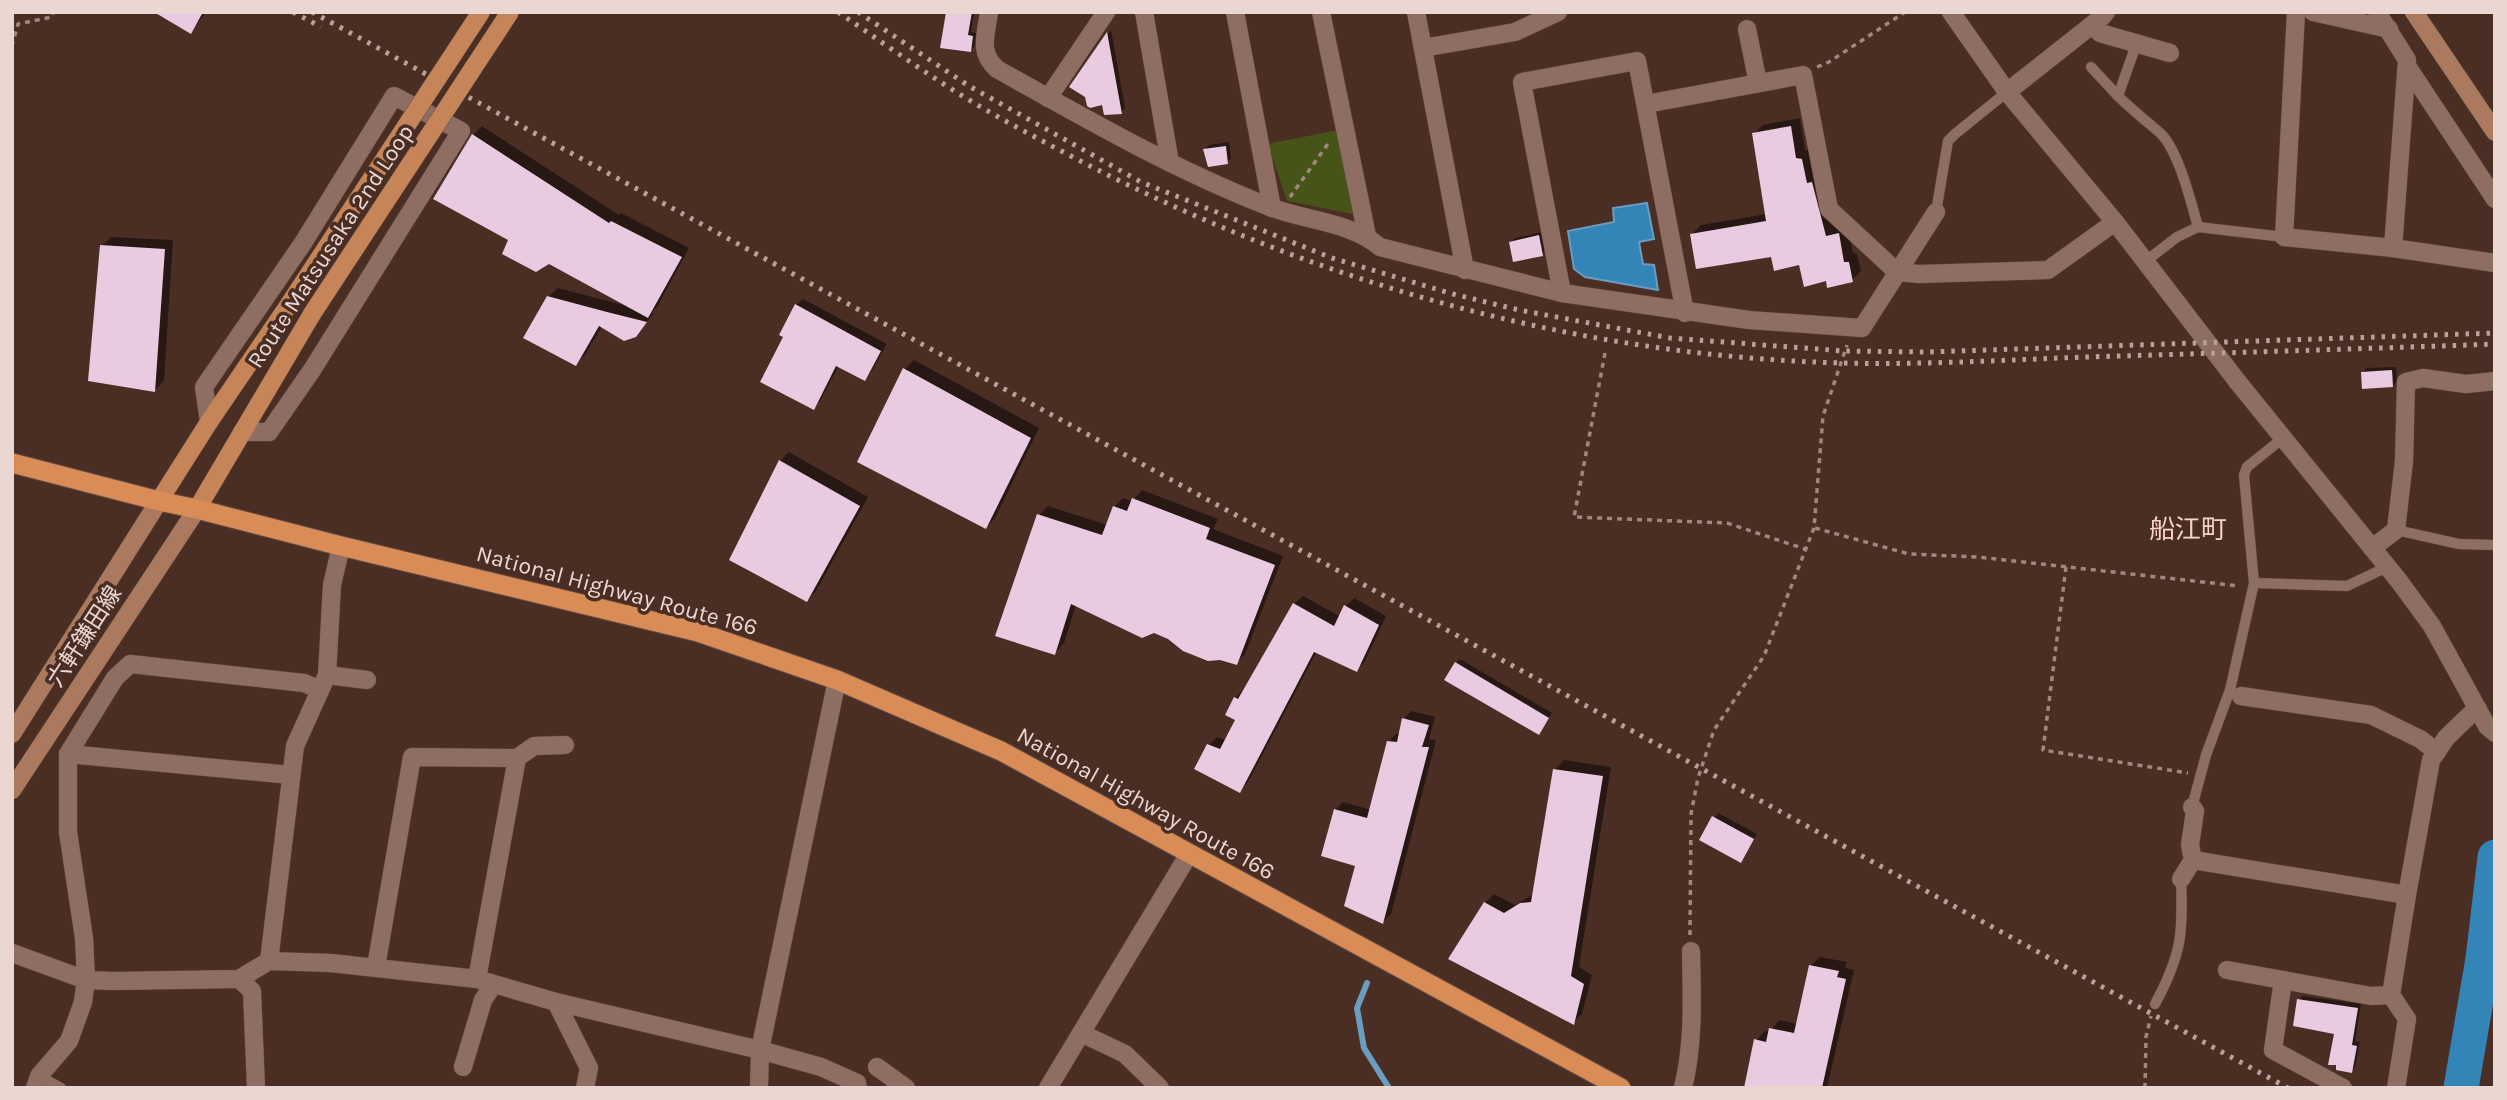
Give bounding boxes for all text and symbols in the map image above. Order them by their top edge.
street label: Route Matsusaka 2nd Loop [242,120,419,373]
district label: 船江町 [2149,514,2227,545]
street label: National Highway Route 166 [473,540,760,641]
street label: 六軒鎌田線 [42,581,127,692]
street label: National Highway Route 166 [1012,721,1279,886]

